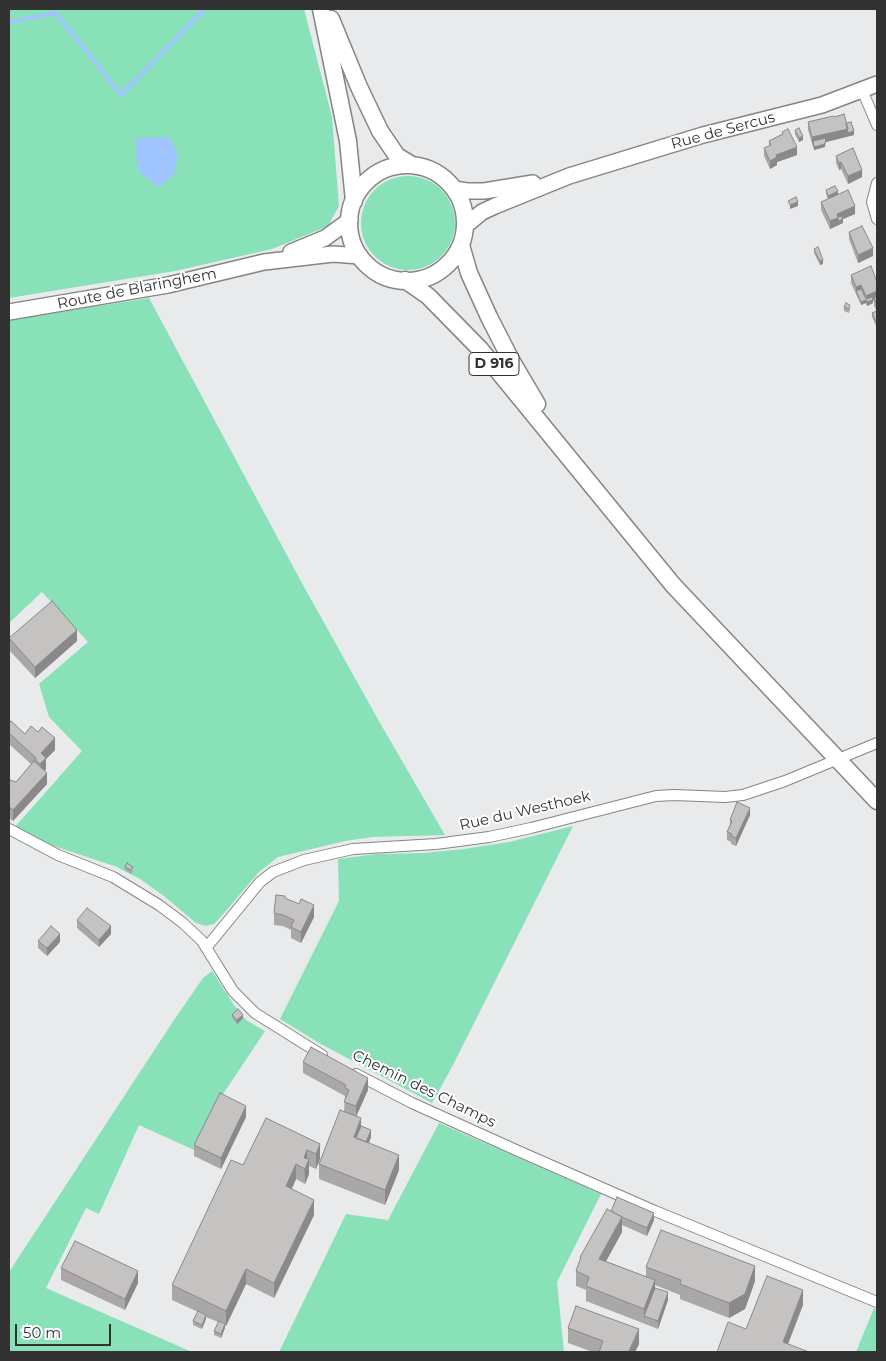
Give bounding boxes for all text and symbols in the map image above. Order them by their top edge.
street label: Rue de Sercus [669,108,777,154]
street label: Route de Blaringhem [56,265,218,313]
road number: D 916 [469,352,519,376]
street label: Rue du Westhoek [458,787,592,835]
street label: Chemin des Champs [349,1046,499,1132]
scale bar [18,1314,114,1346]
text: 50 m [23,1323,61,1342]

